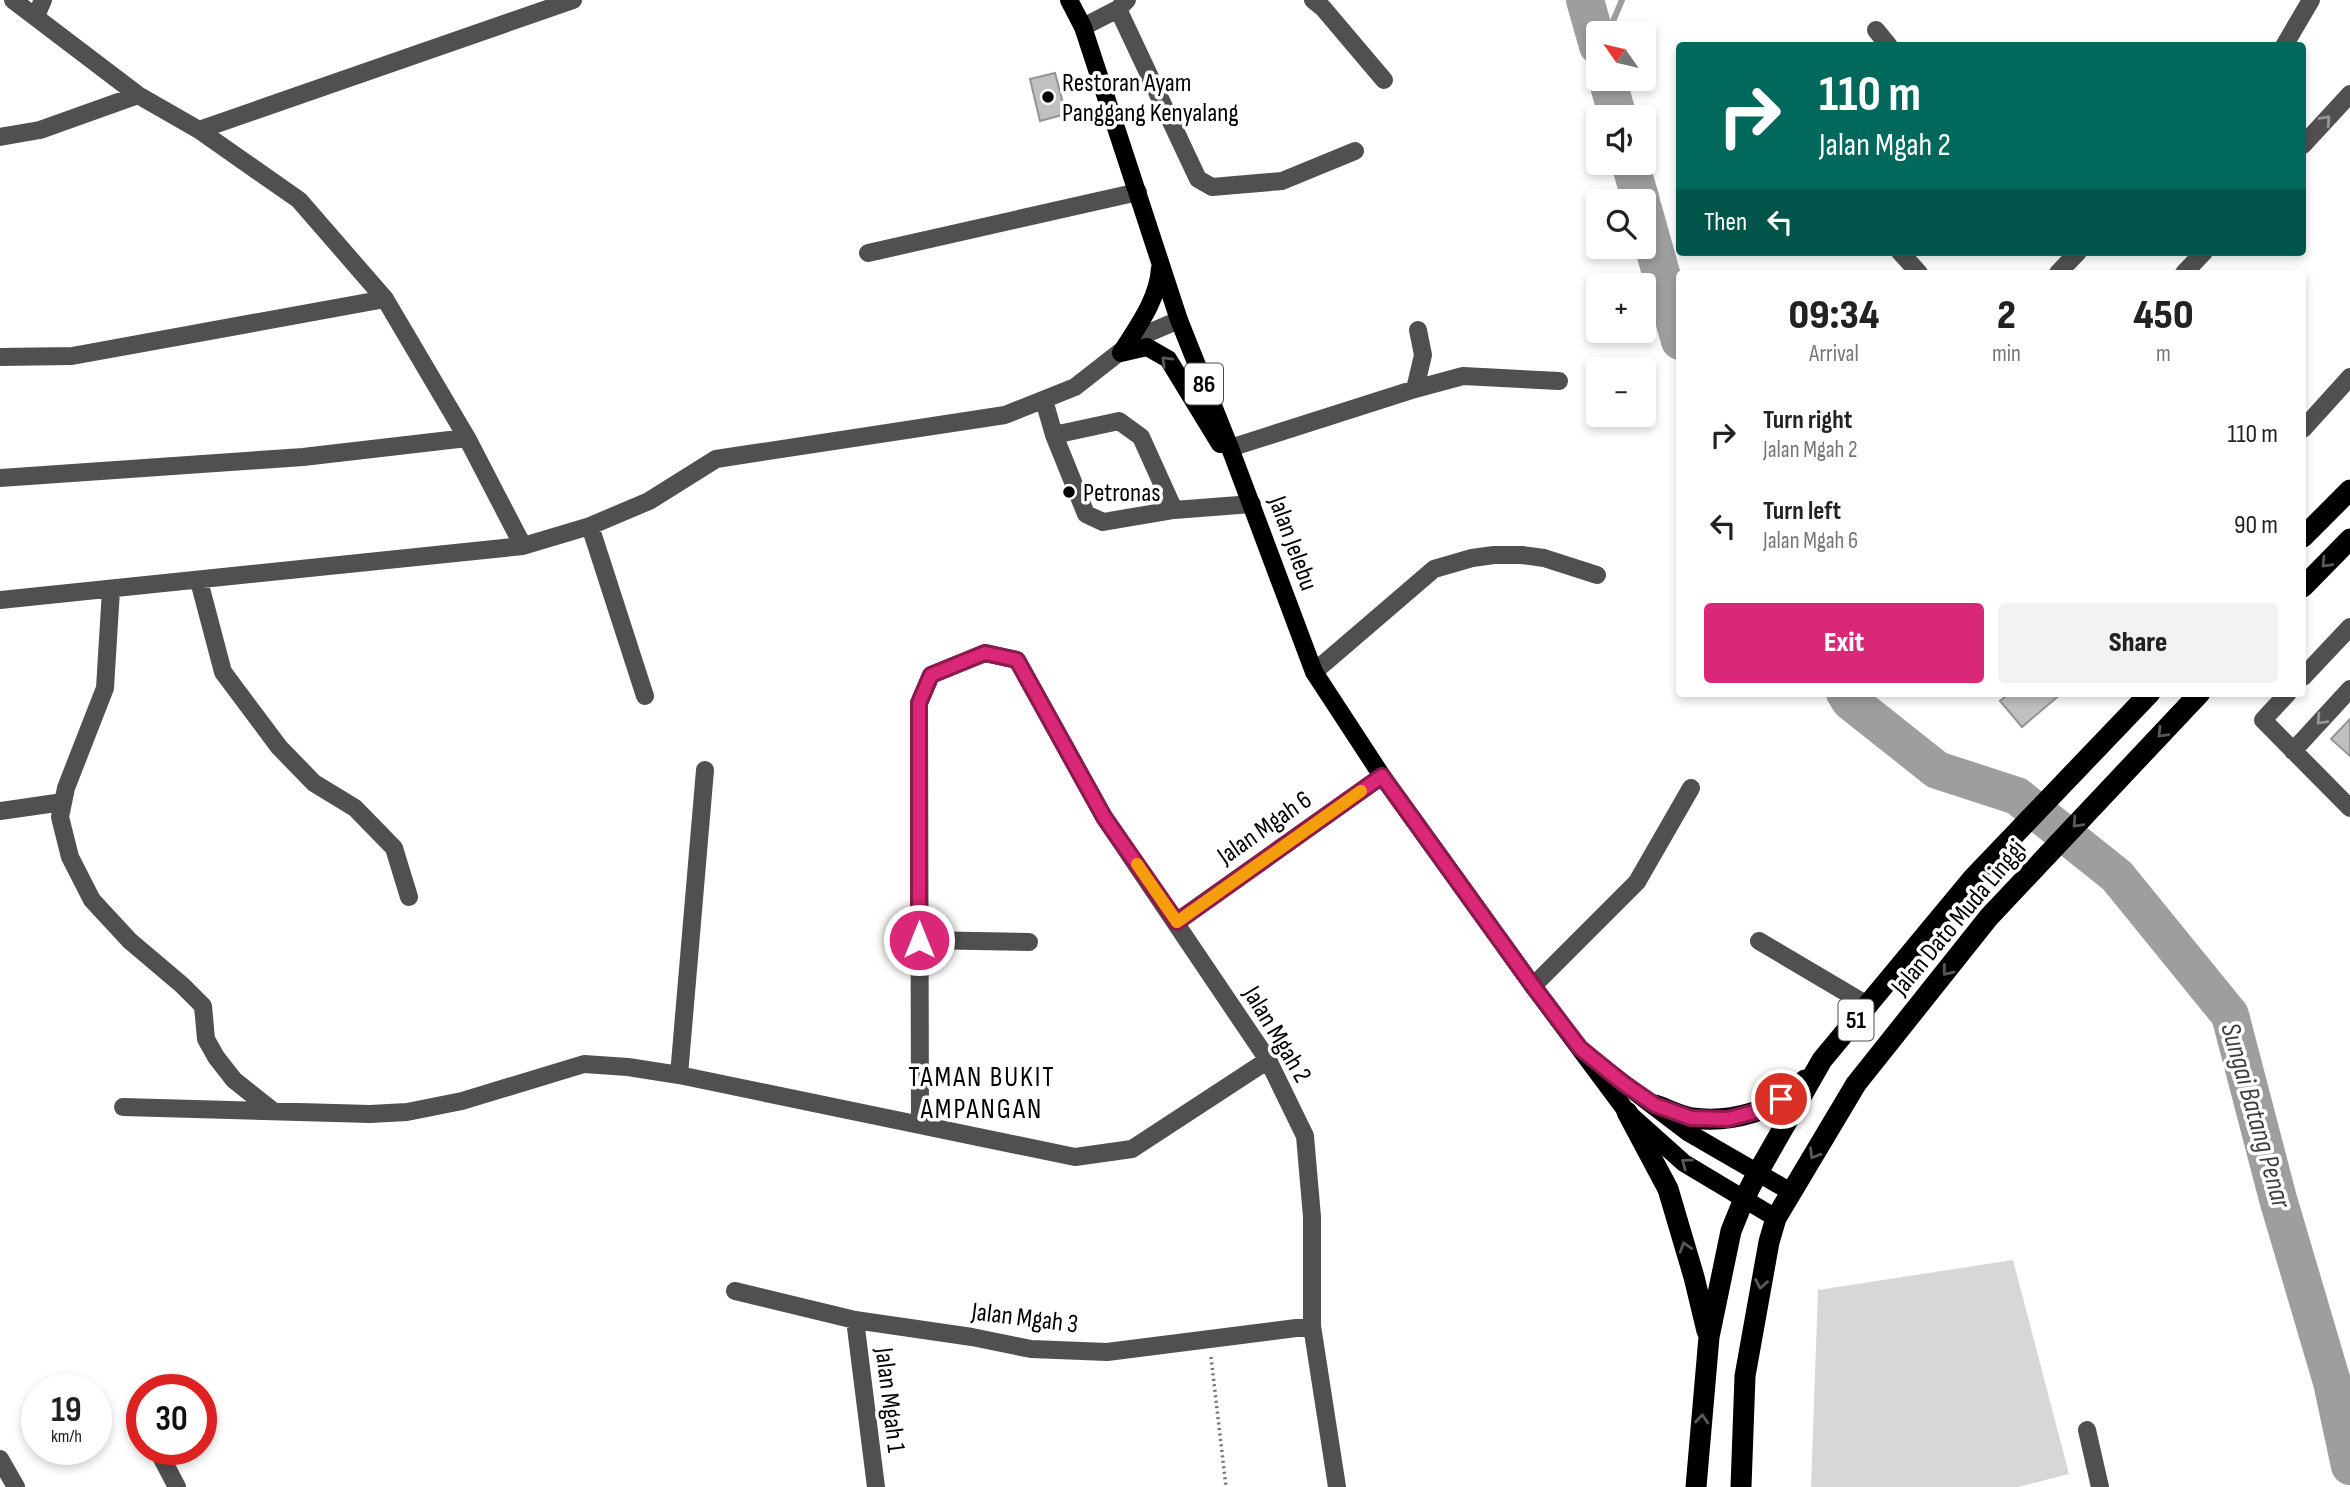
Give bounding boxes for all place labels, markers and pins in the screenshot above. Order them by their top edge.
place label: Restoran Ayam Panggang Kenyalang [1062,68,1239,129]
marker: Restoran Ayam Panggang Kenyalang [1040,89,1056,105]
place label: Petronas [1083,478,1161,509]
marker: Petronas [1061,484,1077,500]
pin [1751,1069,1811,1129]

